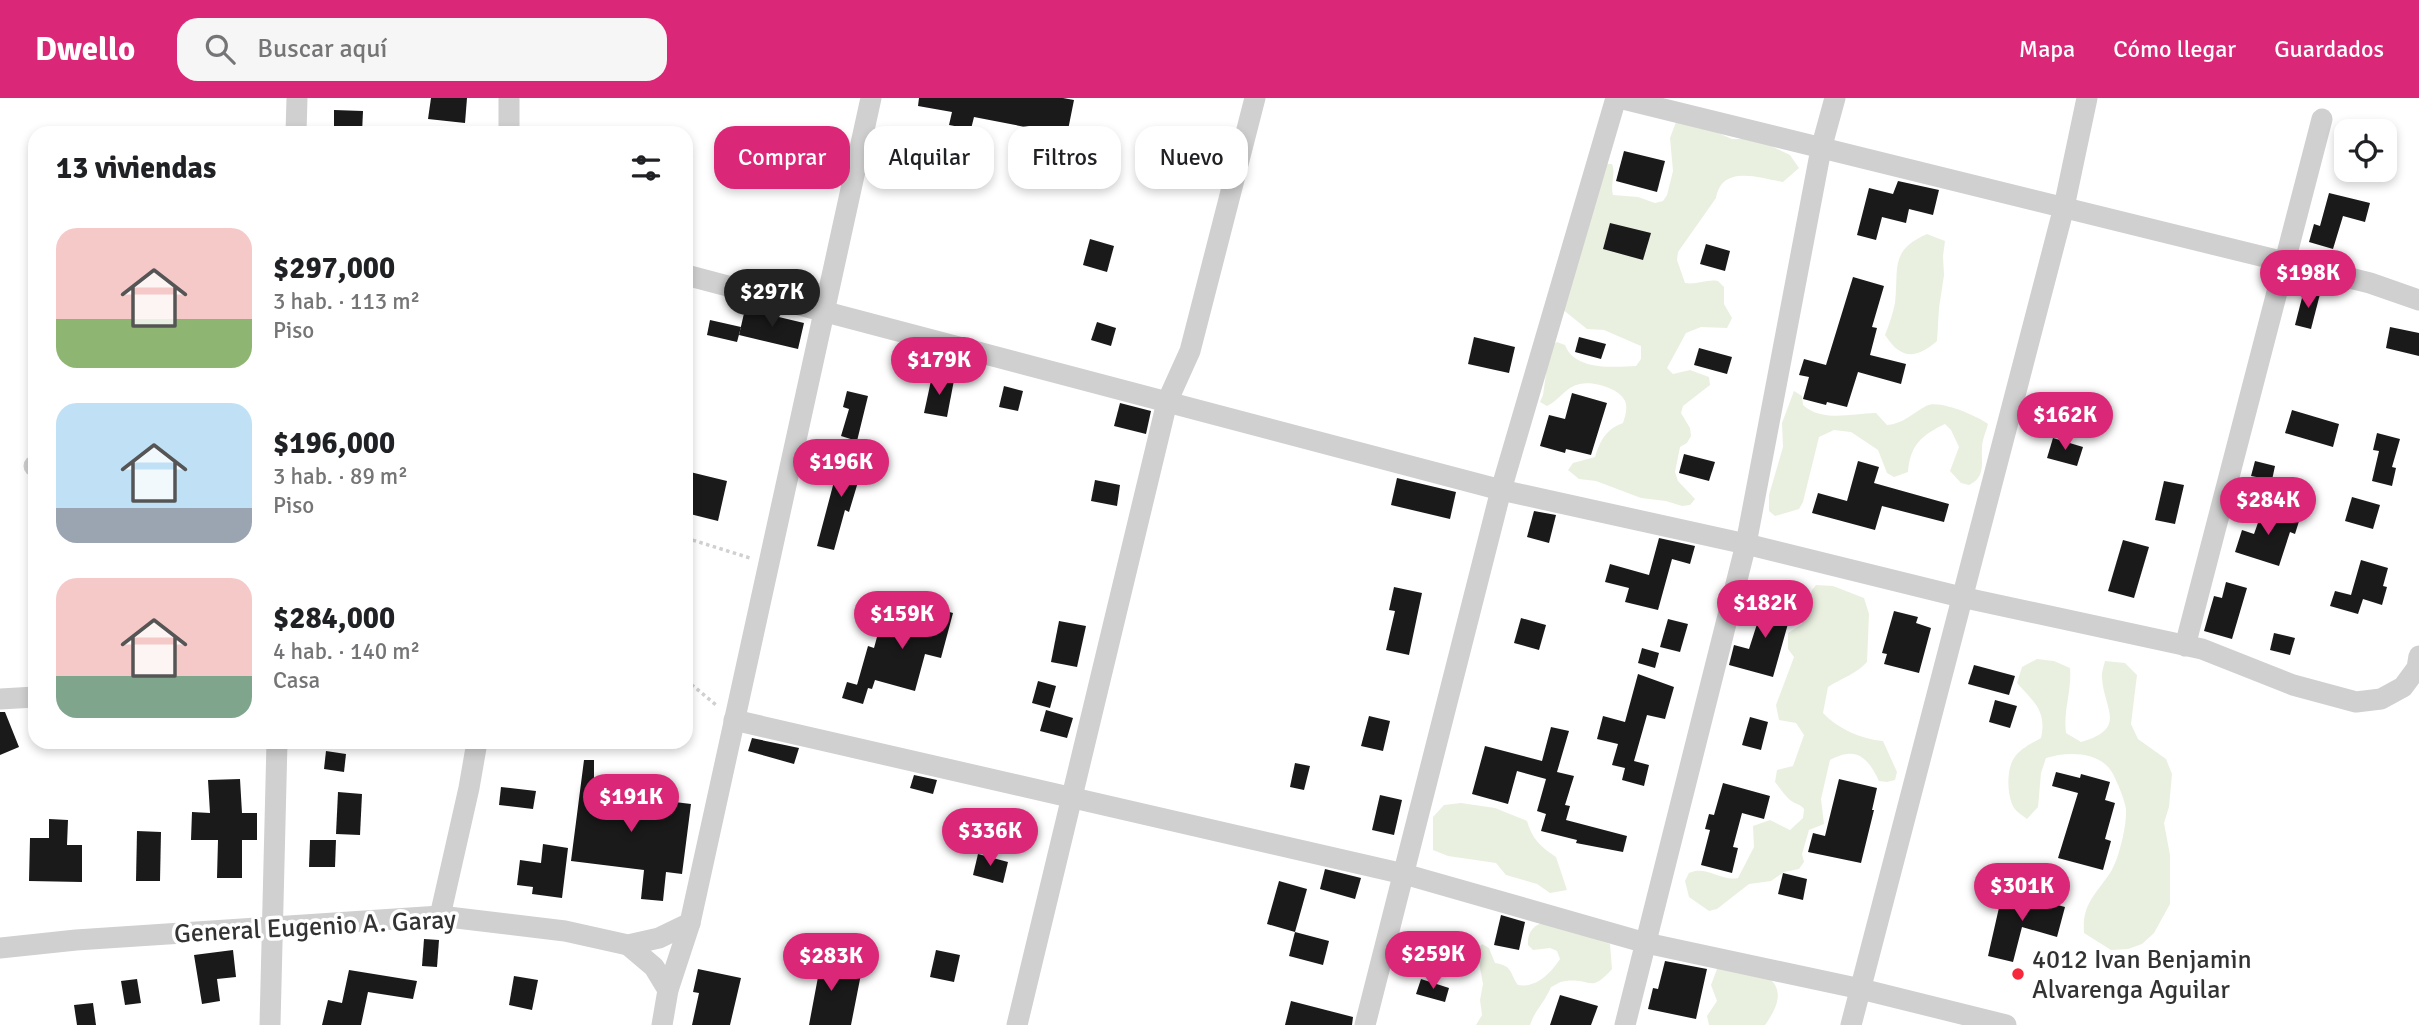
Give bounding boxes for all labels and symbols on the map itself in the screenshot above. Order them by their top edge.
pin: $198K [2259,250,2357,310]
pin: $297K [723,270,821,329]
pin: $179K [890,338,988,397]
pin: $162K [2016,392,2114,452]
pin: $196K [792,440,890,499]
pin: $284K [2219,478,2317,537]
pin: $182K [1716,580,1814,640]
pin: $159K [853,592,951,651]
pin: $191K [582,774,680,834]
pin: $336K [941,808,1039,868]
pin: $301K [1973,864,2071,923]
street label: General Eugenio A. Garay [173,904,457,950]
pin: $259K [1384,932,1482,991]
pin: $283K [782,934,880,993]
place label: 4012 Ivan Benjamin Alvarenga Aguilar [2032,944,2252,1006]
marker: 4012 Ivan Benjamin Alvarenga Aguilar [2010,966,2026,982]

